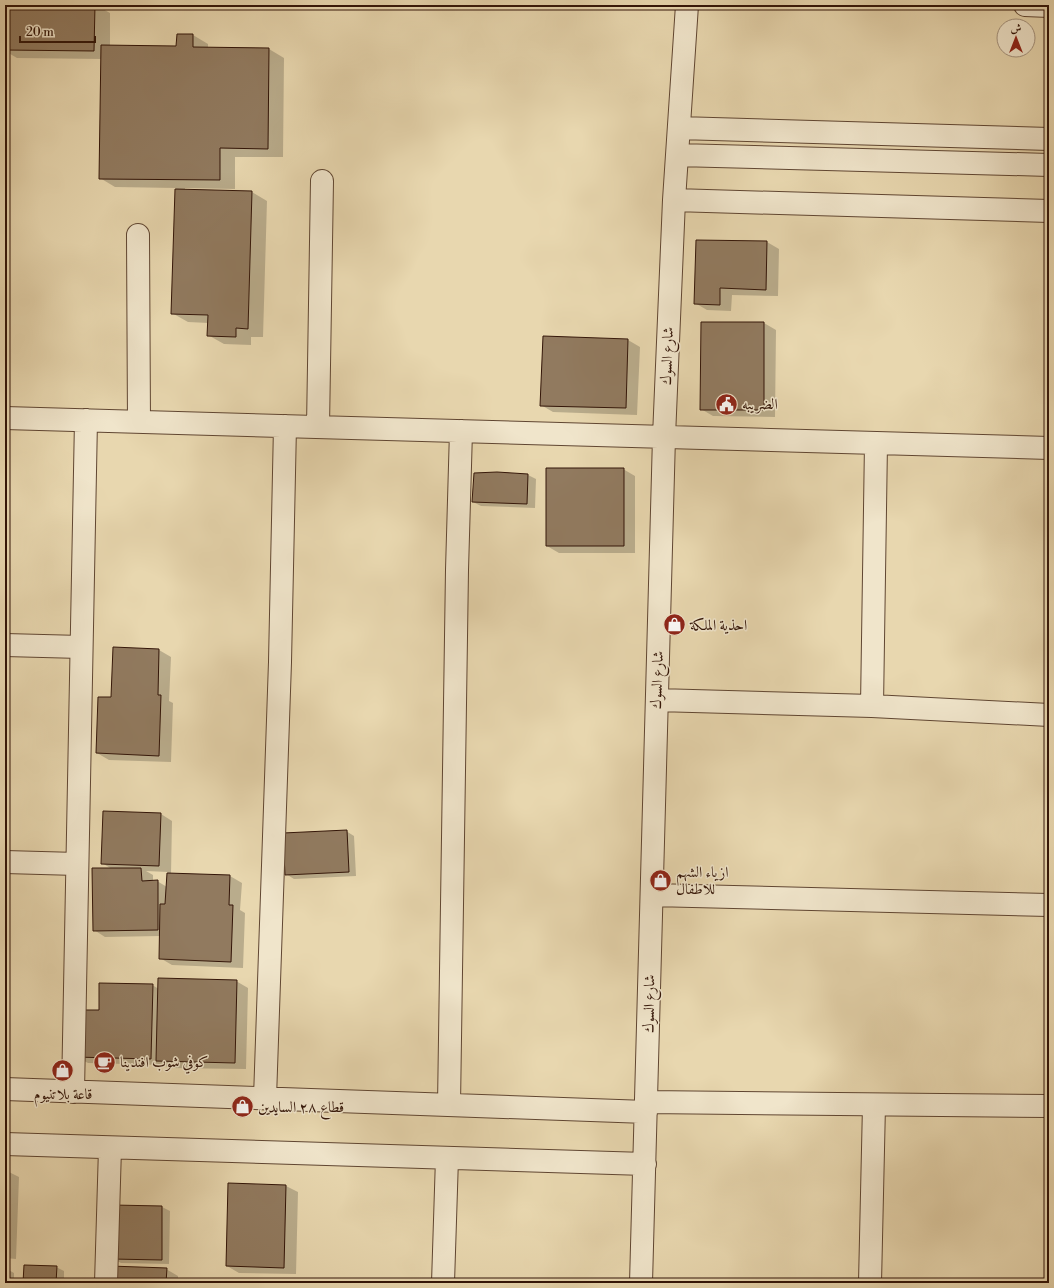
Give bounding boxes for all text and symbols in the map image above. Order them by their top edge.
scale bar [20,18,95,44]
north arrow [996,18,1036,58]
text: ش [1011,22,1022,36]
text: 20 m [26,25,54,40]
street label: شارع السوك [657,326,681,386]
public building icon: الضريبه [713,391,739,417]
place label: الضريبه [742,395,778,414]
shop icon: احذية الملكة [662,612,688,638]
place label: احذية الملكة [689,616,747,635]
street label: شارع السوك [647,650,671,710]
place label: ازياء الشهم للاطفال [676,863,728,899]
shop icon: ازياء الشهم للاطفال [648,868,674,894]
street label: شارع السوك [639,975,663,1034]
cafe icon: كوفي شوب افندينا [91,1049,117,1075]
place label: كوفي شوب افندينا [120,1053,208,1074]
shop icon: قاعة بلاتنيوم [50,1058,76,1084]
place label: قاعة بلاتنيوم [34,1085,92,1107]
shop icon: قطاع ٢٨ السايدين [229,1094,255,1120]
place label: قطاع ٢٨ السايدين [258,1098,344,1120]

